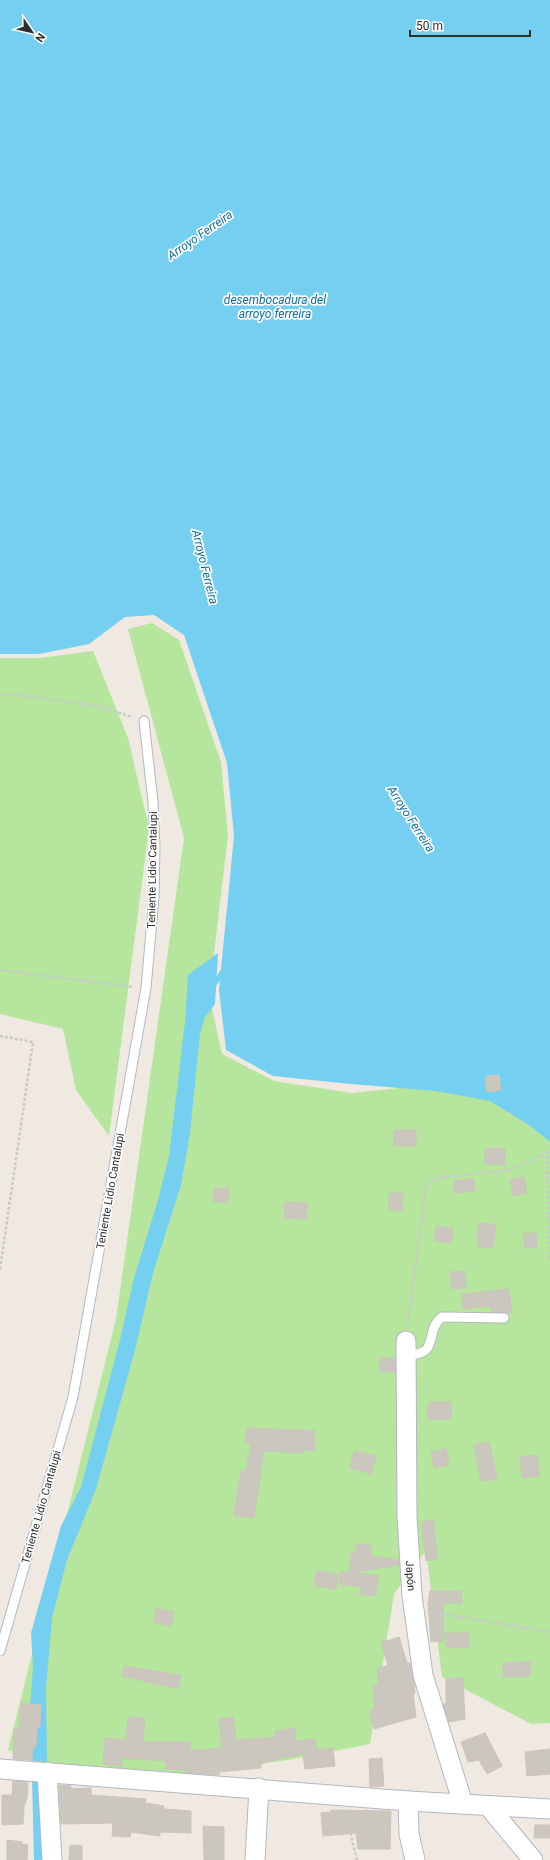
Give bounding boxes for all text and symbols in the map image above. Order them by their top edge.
north arrow [12,12,52,52]
scale bar [410,12,530,38]
text: 50 m [416,19,443,33]
text: N [32,30,47,44]
water label: Arroyo Ferreira [164,207,235,263]
water label: desembocadura del arroyo ferreira [224,293,326,321]
water label: Arroyo Ferreira [189,527,221,606]
water label: Arroyo Ferreira [384,782,438,855]
street label: Teniente Lidio Cantalupi [145,811,160,929]
street label: Teniente Lidio Cantalupi [94,1132,127,1250]
street label: Teniente Lidio Cantalupi [19,1449,64,1565]
street label: Japón [403,1560,418,1592]

